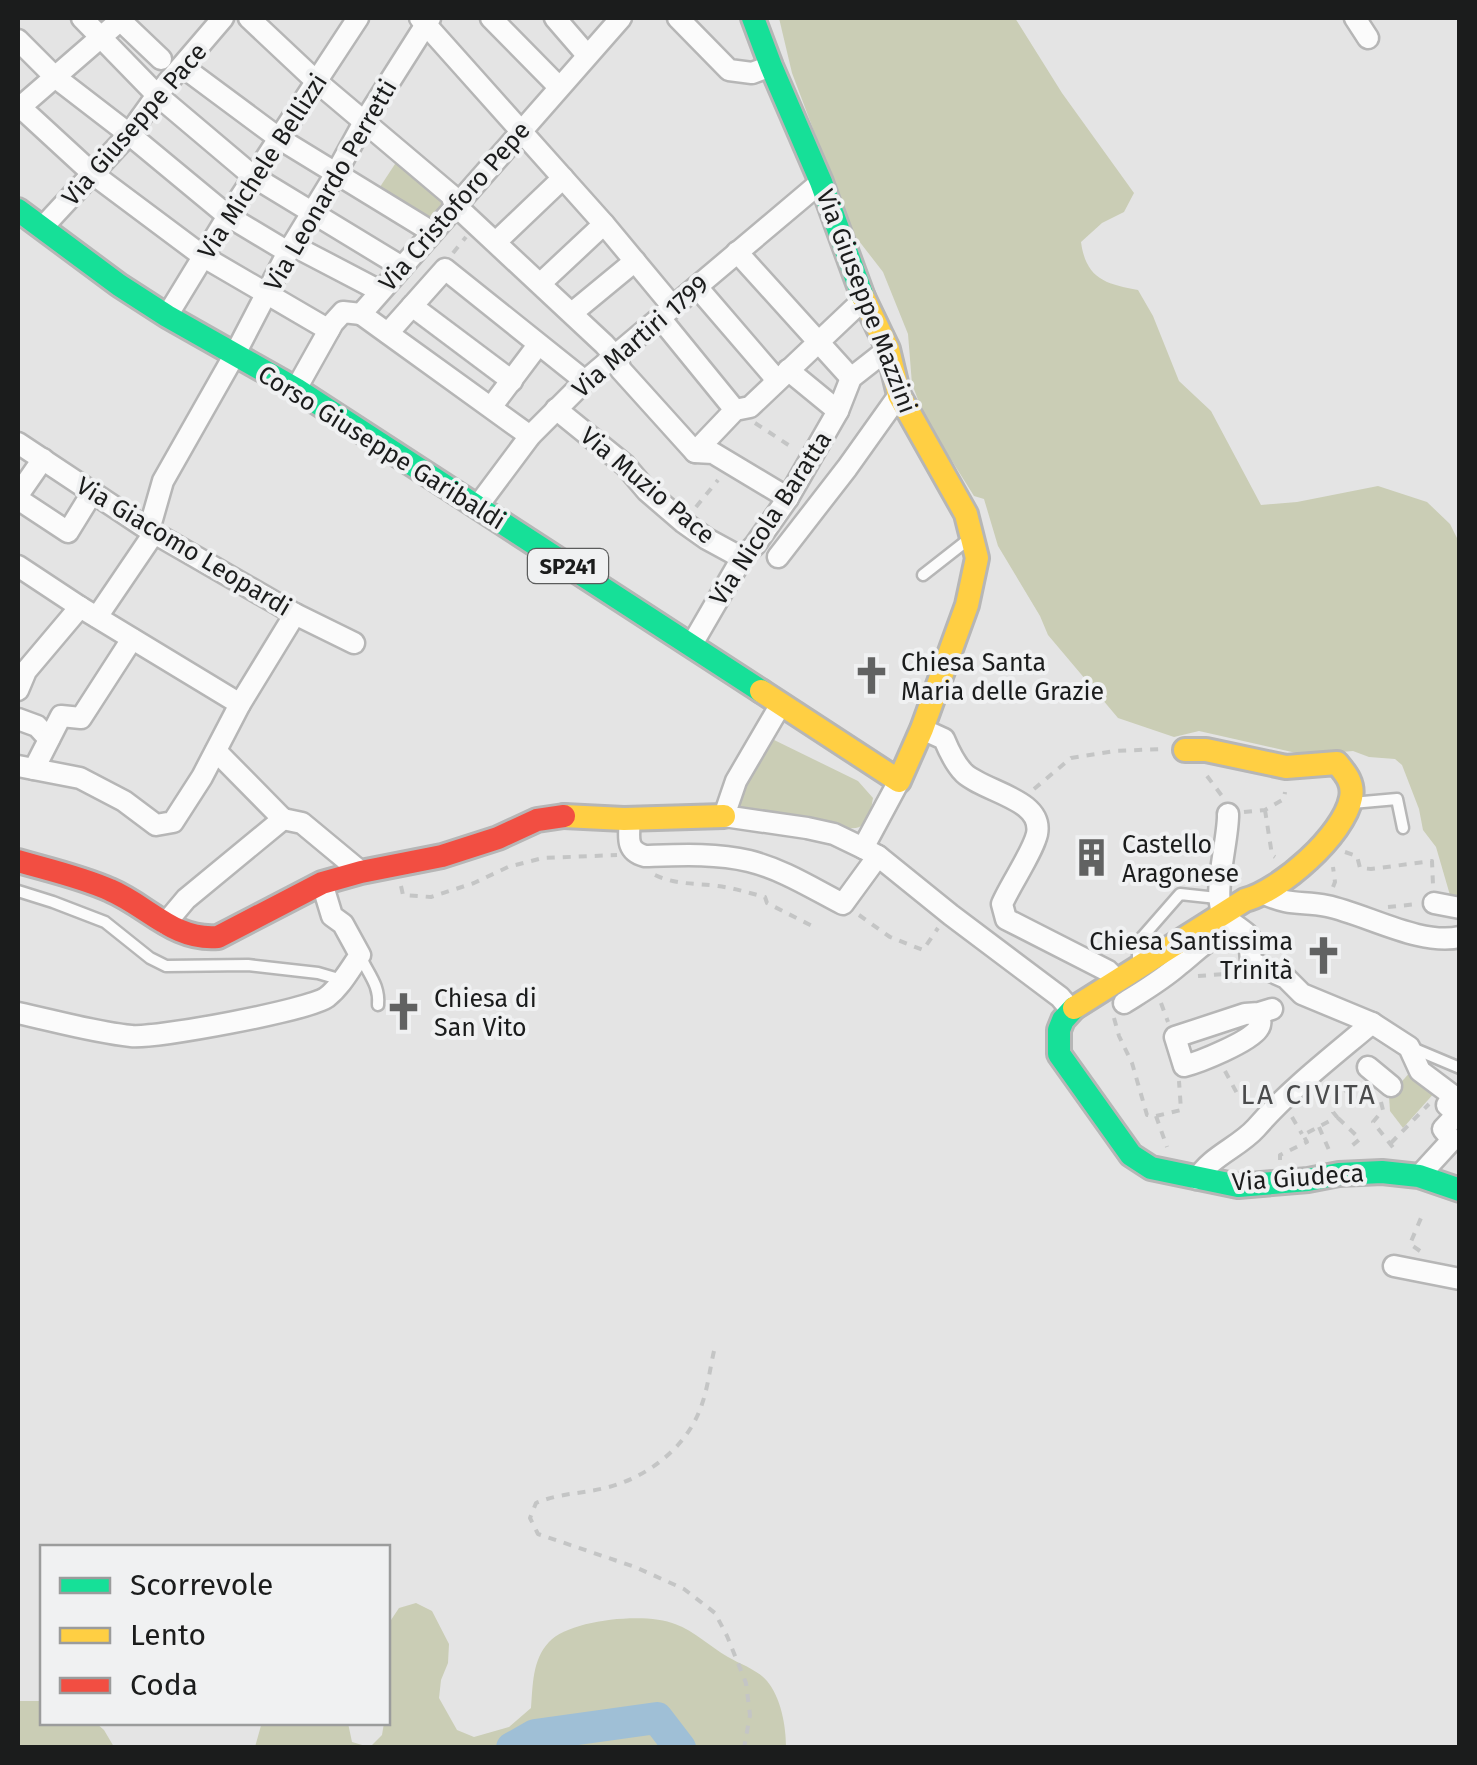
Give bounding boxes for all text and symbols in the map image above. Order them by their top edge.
street label: Via Giuseppe Pace [56,37,214,212]
street label: Via Michele Bellizzi [192,68,334,265]
street label: Via Leonardo Perretti [258,74,404,297]
street label: Via Cristoforo Pepe [373,116,537,298]
street label: Via Giuseppe Mazzini [810,185,923,418]
street label: Via Martiri 1799 [566,269,715,404]
street label: Corso Giuseppe Garibaldi [252,359,511,536]
street label: Via Muzio Pace [574,421,721,551]
street label: Via Nicola Baratta [703,426,838,611]
street label: Via Giacomo Leopardi [71,471,296,623]
road number: SP241 [528,549,608,583]
place label: Chiesa Santa Maria delle Grazie [901,648,1104,707]
church icon: Chiesa Santa Maria delle Grazie [850,655,892,697]
place label: Castello Aragonese [1122,830,1239,889]
building icon: Castello Aragonese [1071,837,1113,879]
place label: Chiesa Santissima Trinità [1089,927,1293,986]
church icon: Chiesa Santissima Trinità [1302,934,1344,976]
place label: Chiesa di San Vito [434,984,537,1043]
church icon: Chiesa di San Vito [383,991,425,1033]
district label: LA CIVITA [1241,1078,1377,1111]
street label: Via Giudeca [1231,1158,1365,1198]
legend [40,1545,390,1725]
text: Scorrevole [130,1567,273,1603]
text: Lento [130,1617,206,1653]
text: Coda [130,1667,198,1703]

